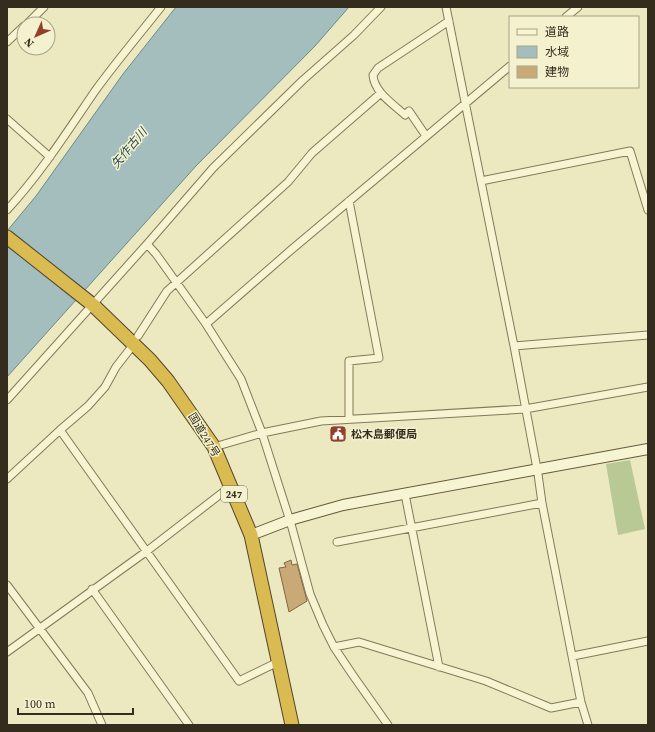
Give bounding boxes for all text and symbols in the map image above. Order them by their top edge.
north arrow [16,16,56,56]
legend [509,16,639,88]
text: 道路 [545,24,569,40]
text: N [21,35,37,51]
text: 水域 [545,44,569,60]
text: 建物 [545,64,569,80]
water label: 矢作古川 [107,123,152,172]
street label: 国道247号 [185,410,223,460]
public building icon: 松木島郵便局 [328,424,348,444]
place label: 松木島郵便局 [351,427,417,442]
road number: 247 [221,486,247,502]
scale bar [18,690,133,716]
text: 100 m [24,696,56,712]

